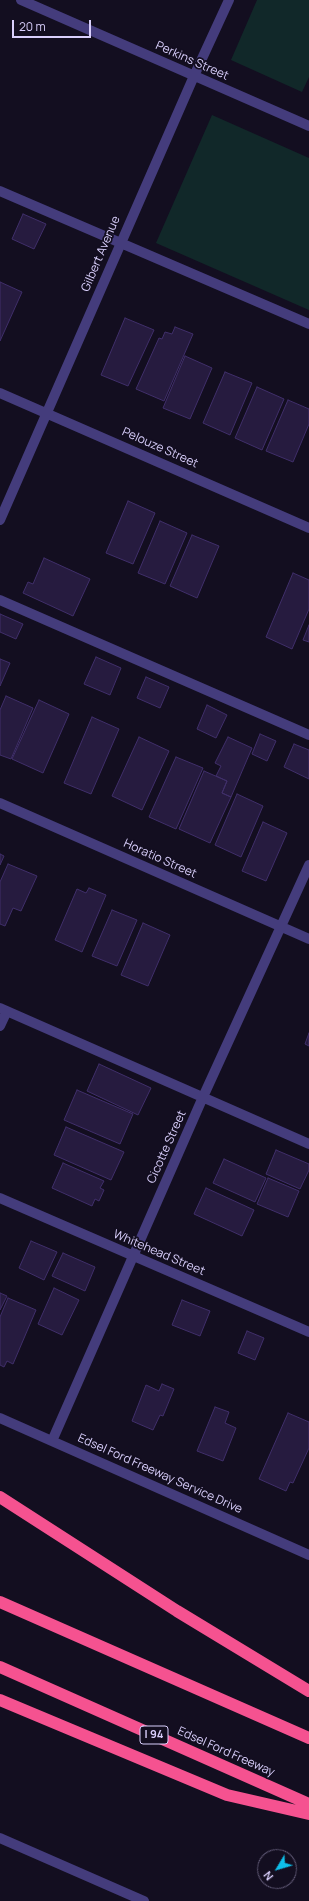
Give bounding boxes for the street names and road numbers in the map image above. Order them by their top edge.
street label: Perkins Street [153,38,231,84]
street label: Gilbert Avenue [79,214,123,294]
street label: Pelouze Street [120,425,200,471]
street label: Horatio Street [121,836,199,882]
street label: Cicotte Street [144,1108,190,1186]
street label: Whitehead Street [111,1227,207,1279]
street label: Edsel Ford Freeway Service Drive [75,1431,245,1517]
street label: Edsel Ford Freeway [175,1724,277,1780]
road number: I 94 [140,1726,168,1744]

